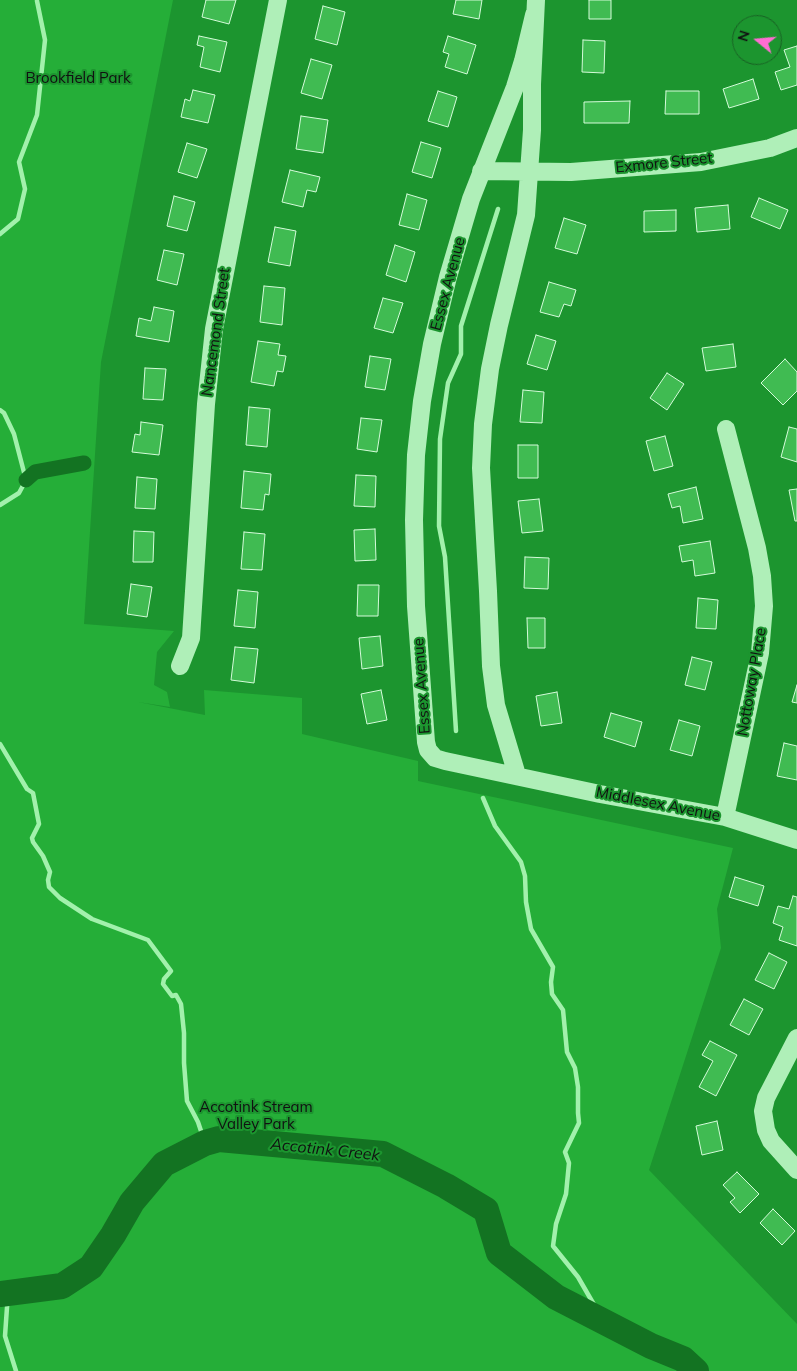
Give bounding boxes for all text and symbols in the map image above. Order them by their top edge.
north arrow [732,15,782,65]
text: N [733,28,754,44]
park label: Brookfield Park [25,69,131,87]
street label: Exmore Street [615,149,713,177]
street label: Essex Avenue [427,235,469,333]
street label: Nancemond Street [198,267,234,397]
street label: Nottoway Place [734,626,770,738]
street label: Essex Avenue [410,638,434,734]
street label: Middlesex Avenue [594,783,722,825]
park label: Accotink Stream Valley Park [199,1098,313,1133]
water label: Accotink Creek [269,1135,381,1165]

